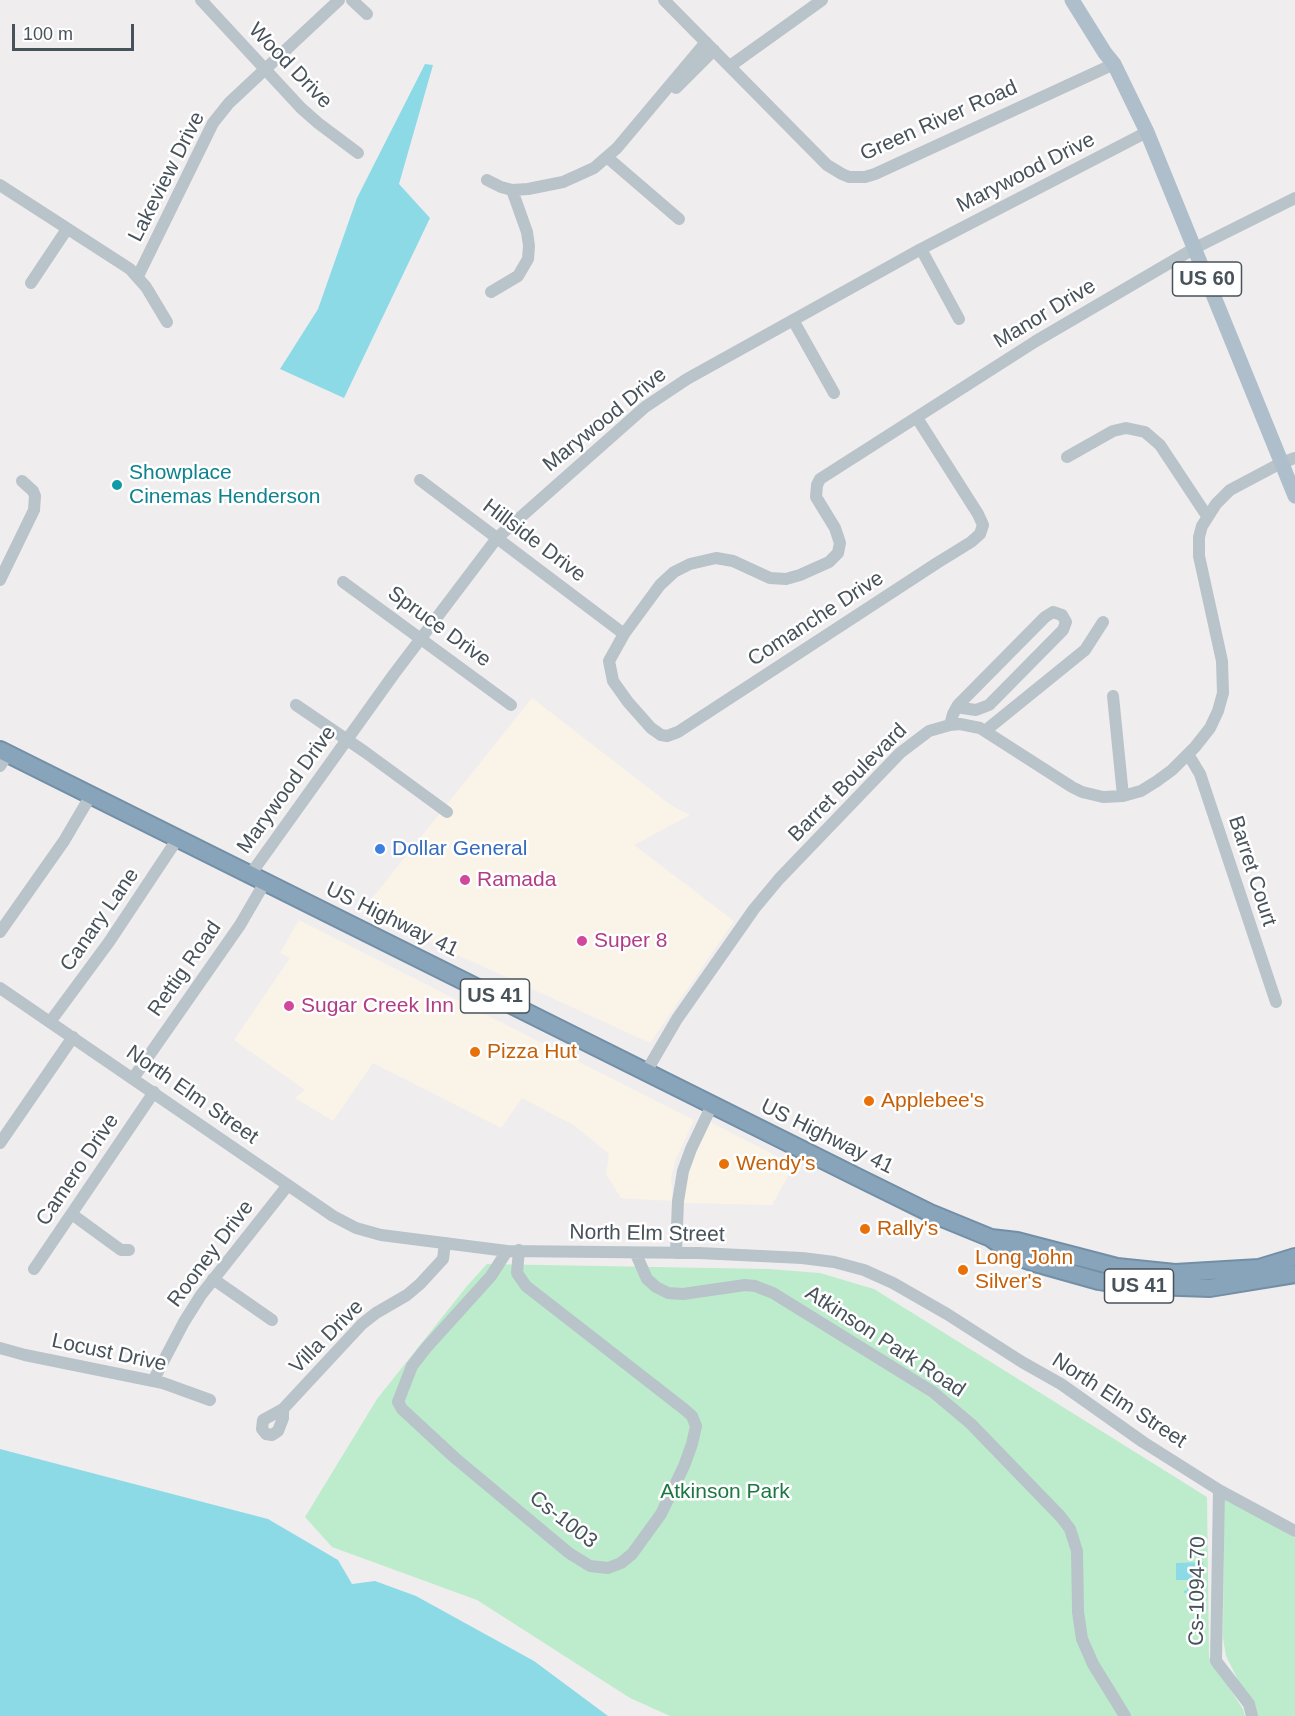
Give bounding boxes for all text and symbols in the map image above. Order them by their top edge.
scale bar [15,12,136,50]
street label: Wood Drive [243,18,337,114]
text: 100 m [23,24,73,44]
street label: Green River Road [857,75,1021,167]
street label: Lakeview Drive [123,108,211,246]
street label: Marywood Drive [953,127,1099,219]
road number: US 60 [1172,262,1242,296]
street label: Manor Drive [989,274,1101,354]
street label: Marywood Drive [538,362,672,478]
place label: Showplace Cinemas Henderson [129,460,320,510]
marker: Showplace Cinemas Henderson [110,478,124,492]
street label: Hillside Drive [477,494,591,588]
street label: Comanche Drive [744,566,888,672]
street label: Spruce Drive [382,581,496,673]
street label: Barret Boulevard [783,718,913,848]
street label: Marywood Drive [232,721,342,859]
street label: Barret Court [1222,813,1282,929]
place label: Dollar General [392,836,527,862]
marker: Dollar General [373,842,387,856]
street label: Canary Lane [55,864,145,976]
place label: Ramada [477,867,556,893]
marker: Ramada [458,873,472,887]
street label: US Highway 41 [321,877,463,963]
street label: Rettig Road [143,916,227,1022]
place label: Super 8 [594,928,668,954]
marker: Super 8 [575,934,589,948]
road number: US 41 [460,979,530,1013]
place label: Sugar Creek Inn [301,993,454,1019]
marker: Sugar Creek Inn [282,999,296,1013]
place label: Pizza Hut [487,1039,577,1065]
street label: North Elm Street [121,1040,263,1150]
marker: Pizza Hut [468,1045,482,1059]
place label: Applebee's [881,1088,984,1114]
street label: US Highway 41 [756,1094,898,1180]
marker: Applebee's [862,1094,876,1108]
street label: Camero Drive [31,1109,125,1231]
place label: Wendy's [736,1151,815,1177]
marker: Wendy's [717,1157,731,1171]
street label: Rooney Drive [163,1196,259,1312]
place label: Rally's [877,1216,938,1242]
street label: North Elm Street [569,1220,725,1248]
marker: Rally's [858,1222,872,1236]
place label: Long John Silver's [975,1245,1073,1295]
marker: Long John Silver's [956,1263,970,1277]
road number: US 41 [1104,1269,1174,1303]
street label: Atkinson Park Road [800,1281,970,1403]
street label: Villa Drive [285,1295,369,1379]
street label: Locust Drive [49,1329,169,1377]
street label: North Elm Street [1047,1348,1191,1454]
park label: Atkinson Park [660,1479,790,1505]
street label: Cs-1003 [524,1486,602,1554]
street label: Cs-1094-70 [1184,1536,1212,1646]

